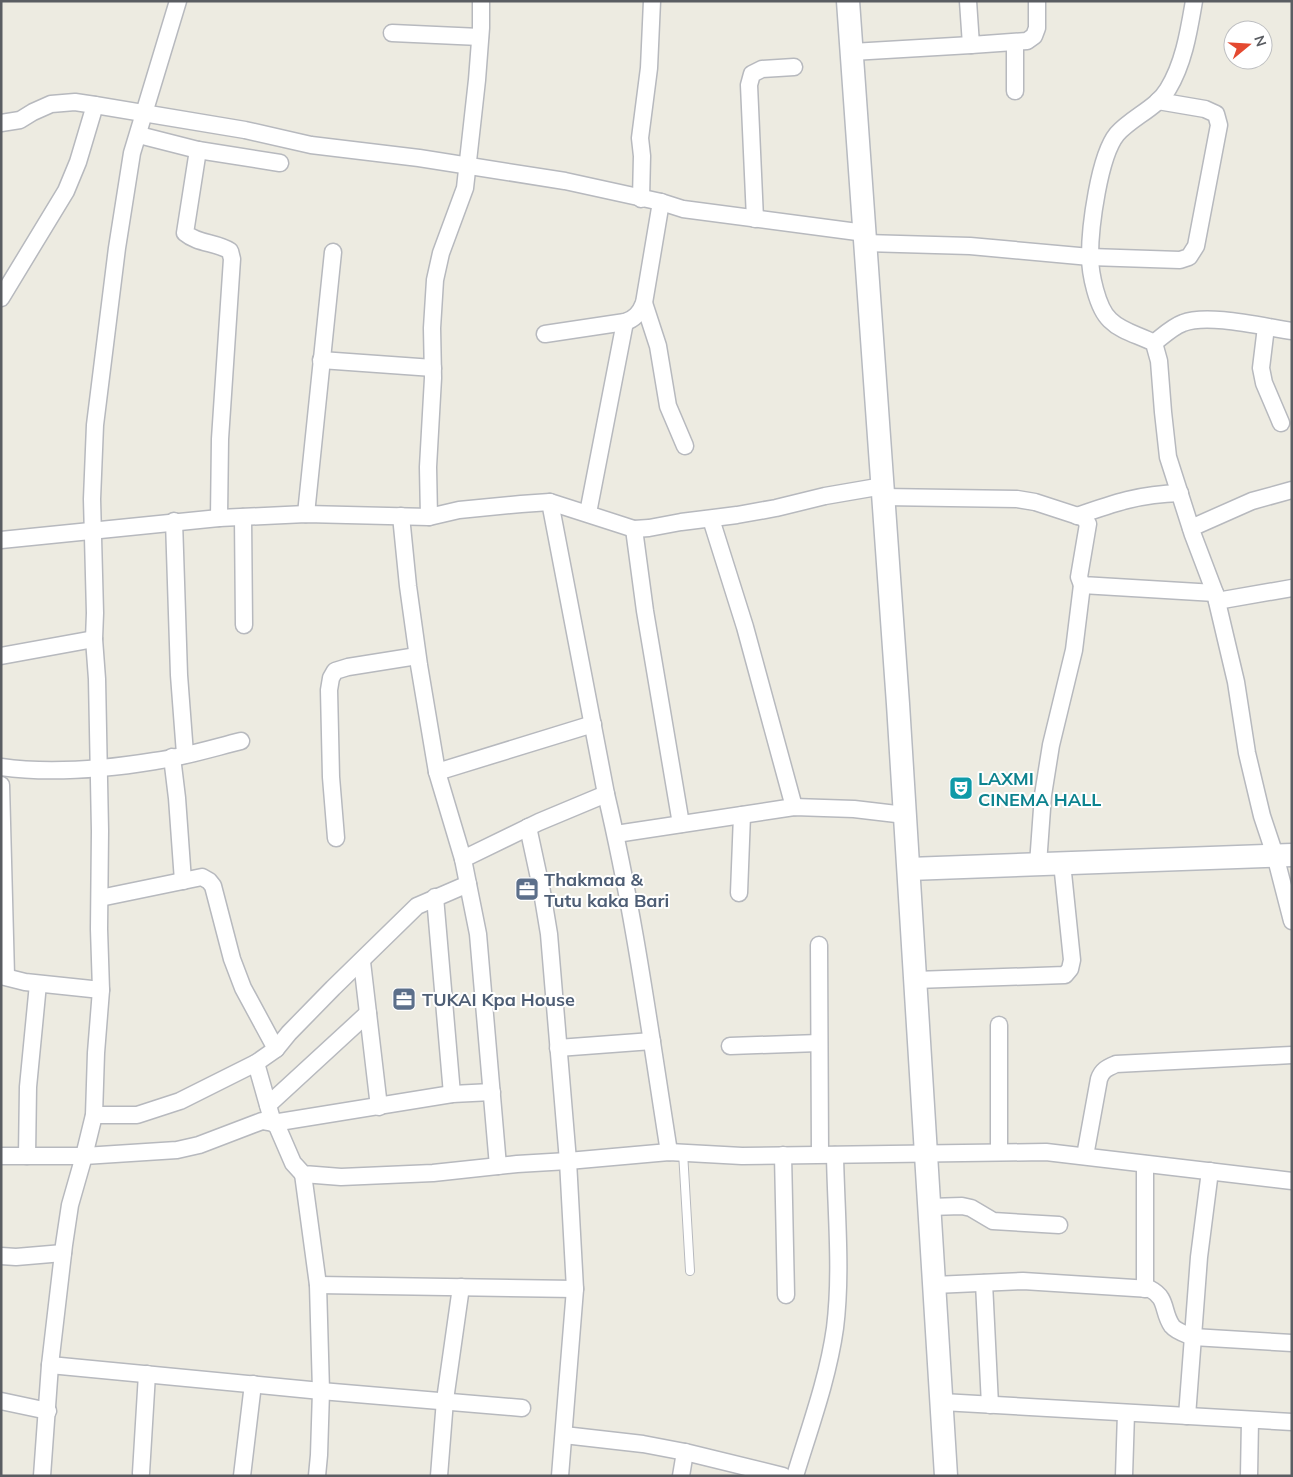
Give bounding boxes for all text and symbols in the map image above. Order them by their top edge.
north arrow [1223,20,1273,70]
text: N [1250,33,1271,49]
place label: LAXMI CINEMA HALL [978,767,1101,811]
theatre icon: LAXMI CINEMA HALL [948,775,974,801]
place label: Thakmaa & Tutu kaka Bari [544,868,669,912]
office icon: Thakmaa & Tutu kaka Bari [514,876,540,902]
office icon: TUKAI Kpa House [391,986,417,1012]
place label: TUKAI Kpa House [422,988,575,1011]

